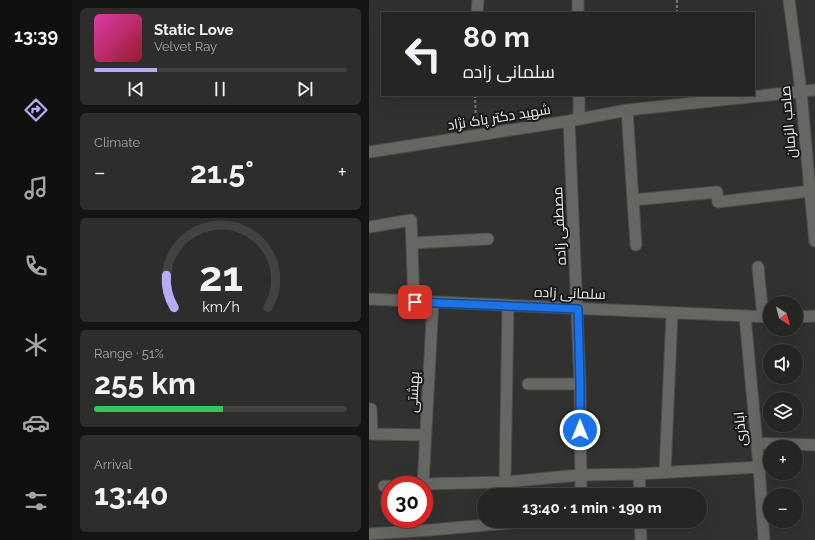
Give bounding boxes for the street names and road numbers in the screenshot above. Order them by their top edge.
street label: صاحب الزمان [777,85,799,159]
street label: شهید دکتر پاک نژاد [446,101,552,135]
street label: مصطفی زاده [549,186,569,266]
street label: سلمانی زاده [534,284,606,302]
street label: بهشتی [404,371,422,413]
street label: اباذری [731,411,749,447]

